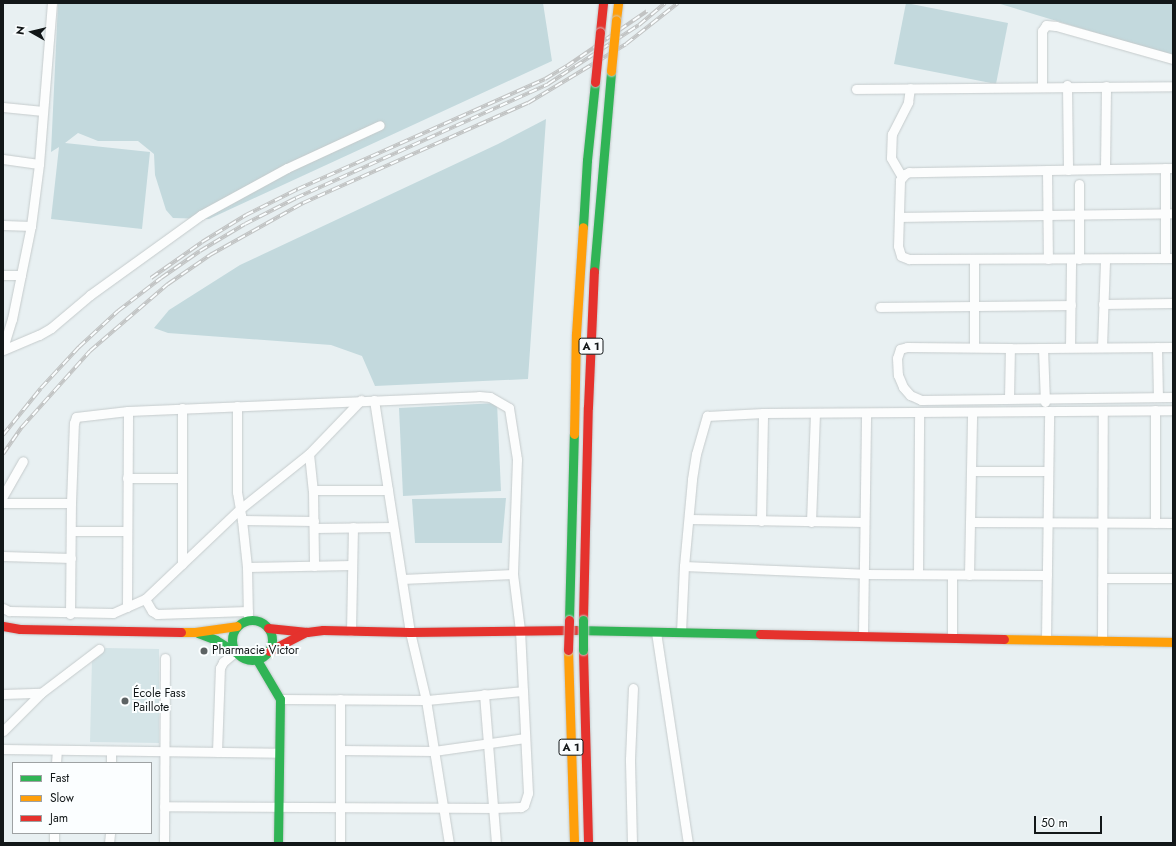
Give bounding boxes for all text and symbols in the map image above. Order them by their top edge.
north arrow [12,12,52,52]
text: N [12,25,29,36]
road number: A 1 [578,337,604,355]
place label: Pharmacie Victor [212,644,299,658]
marker: Pharmacie Victor [199,646,209,656]
place label: École Fass Paillote [133,687,186,715]
marker: École Fass Paillote [120,696,130,706]
road number: A 1 [558,738,584,756]
legend [12,762,152,834]
text: Fast [50,769,69,787]
text: Slow [50,789,74,807]
scale bar [1036,808,1104,834]
text: Jam [50,809,68,827]
text: 50 m [1041,814,1068,832]

